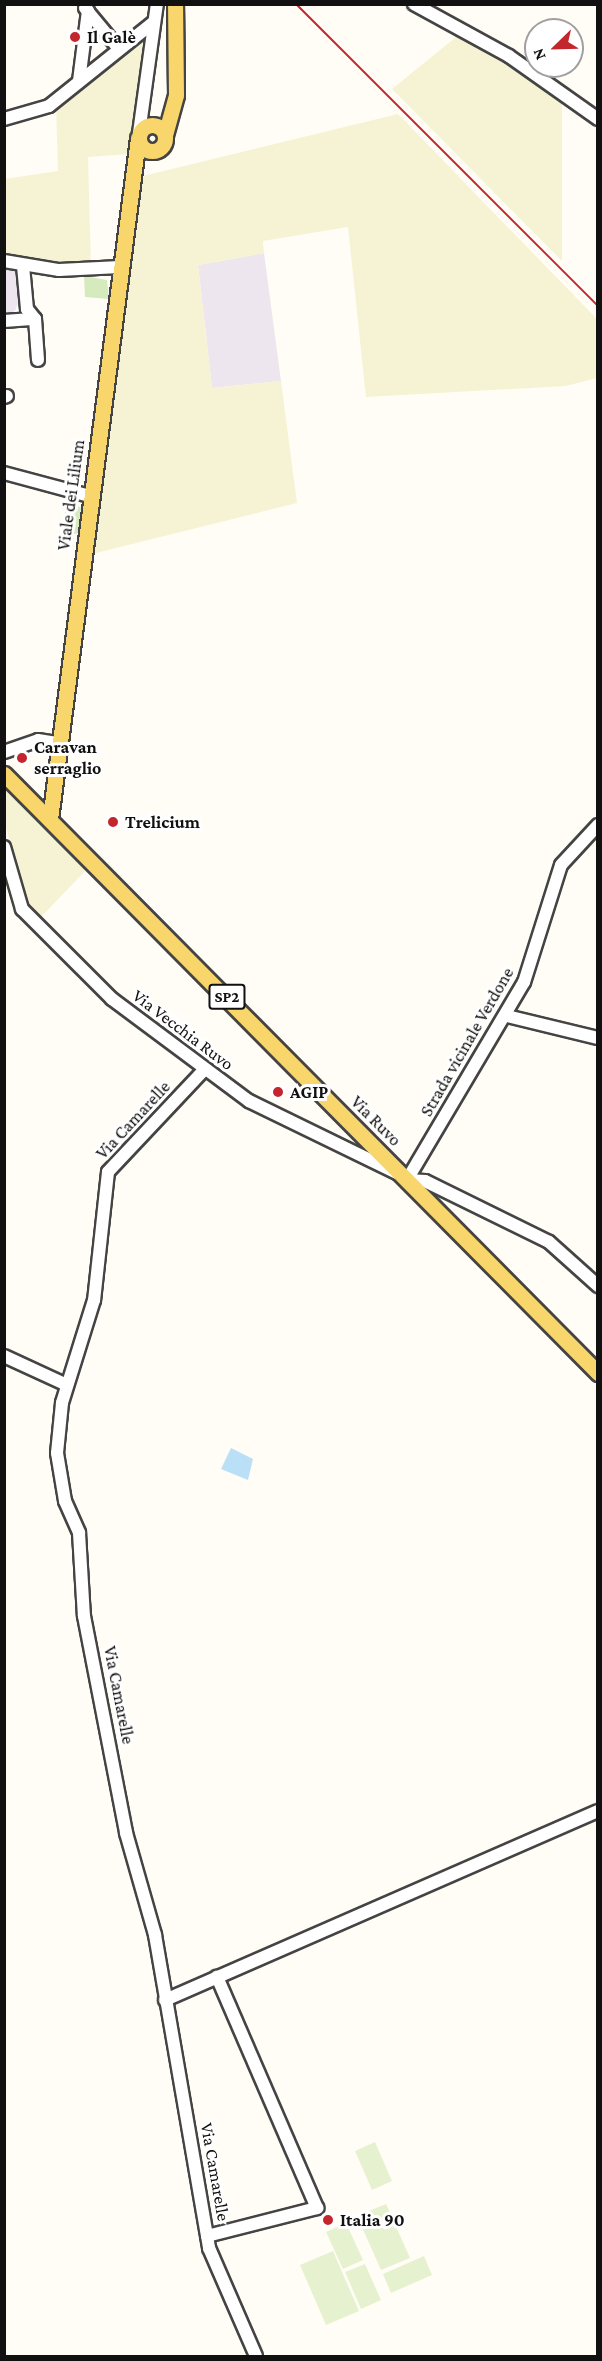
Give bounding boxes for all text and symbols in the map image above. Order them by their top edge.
north arrow [524,18,584,78]
place label: Il Galè [87,26,136,48]
marker: Il Galè [68,30,82,44]
text: N [529,46,549,63]
street label: Viale dei Lilium [53,438,89,552]
place label: Caravan serraglio [34,737,101,780]
marker: Caravan serraglio [15,751,29,765]
place label: Trelicium [125,811,200,833]
marker: Trelicium [106,815,120,829]
street label: Strada vicinale Verdone [415,964,519,1120]
road number: SP2 [208,984,246,1010]
street label: Via Vecchia Ruvo [128,985,238,1075]
street label: Via Camarelle [91,1076,175,1164]
place label: AGIP [290,1081,328,1103]
marker: AGIP [271,1085,285,1099]
street label: Via Ruvo [346,1091,406,1151]
street label: Via Camarelle [99,1644,139,1746]
street label: Via Camarelle [196,2121,234,2223]
place label: Italia 90 [340,2209,405,2231]
marker: Italia 90 [321,2213,335,2227]

